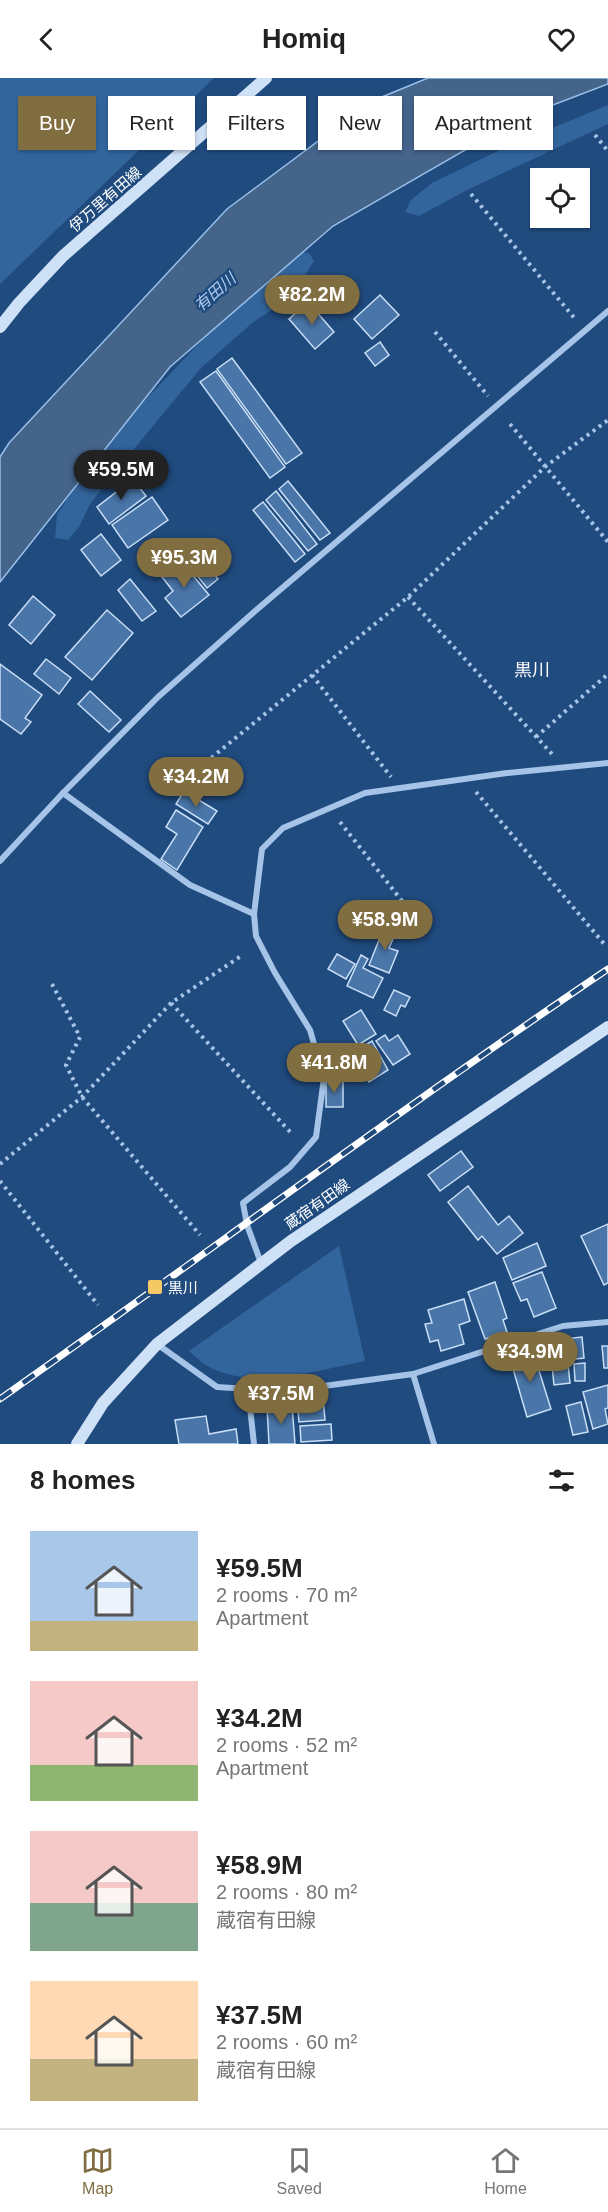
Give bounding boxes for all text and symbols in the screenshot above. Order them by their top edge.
icon: back [30,23,63,56]
icon: heart [545,23,578,56]
text: Homiq [262,24,346,54]
chip: Buy [18,96,96,150]
chip: Rent [108,96,195,150]
chip: Filters [207,96,306,150]
chip: New [318,96,402,150]
chip: Apartment [414,96,553,150]
street label: 伊万里有田線 [65,163,145,235]
map controls [530,168,590,228]
button: locate [530,168,590,228]
water label: 有田川 [191,269,240,314]
pin: ¥82.2M [263,275,361,326]
text: ¥82.2M [279,283,345,305]
pin: ¥59.5M [72,450,170,501]
text: ¥59.5M [88,458,154,480]
pin: ¥95.3M [135,538,233,589]
text: ¥95.3M [151,546,217,568]
district label: 黒川 [514,660,550,680]
pin: ¥34.2M [147,757,245,808]
text: ¥34.2M [163,765,229,787]
pin: ¥58.9M [336,900,434,951]
text: ¥58.9M [352,908,418,930]
pin: ¥41.8M [285,1043,383,1094]
text: ¥41.8M [301,1051,367,1073]
street label: 蔵宿有田線 [281,1176,353,1232]
marker: 黒川 [146,1278,164,1296]
place label: 黒川 [168,1279,198,1296]
pin: ¥34.9M [481,1332,579,1383]
text: ¥34.9M [497,1340,563,1362]
pin: ¥37.5M [232,1374,330,1425]
text: ¥37.5M [248,1382,314,1404]
icon: filters [545,1464,578,1497]
text: 8 homes [30,1465,136,1495]
text: ¥59.5M [216,1553,303,1583]
icon: home [78,1555,150,1627]
text: 2 rooms · 70 m² [216,1584,357,1606]
text: Apartment [216,1607,308,1629]
text: ¥34.2M [216,1703,303,1733]
icon: home [78,1705,150,1777]
text: 2 rooms · 52 m² [216,1734,357,1756]
text: Apartment [216,1757,308,1779]
text: ¥58.9M [216,1850,303,1880]
icon: home [78,1855,150,1927]
text: 2 rooms · 80 m² [216,1881,357,1903]
text: 蔵宿有田線 [216,1909,316,1931]
text: ¥37.5M [216,2000,303,2030]
icon: home [78,2005,150,2077]
text: 2 rooms · 60 m² [216,2031,357,2053]
text: 蔵宿有田線 [216,2059,316,2081]
tab: Map [81,2144,114,2198]
tab: Saved [276,2144,322,2198]
tab: Home [484,2144,527,2198]

